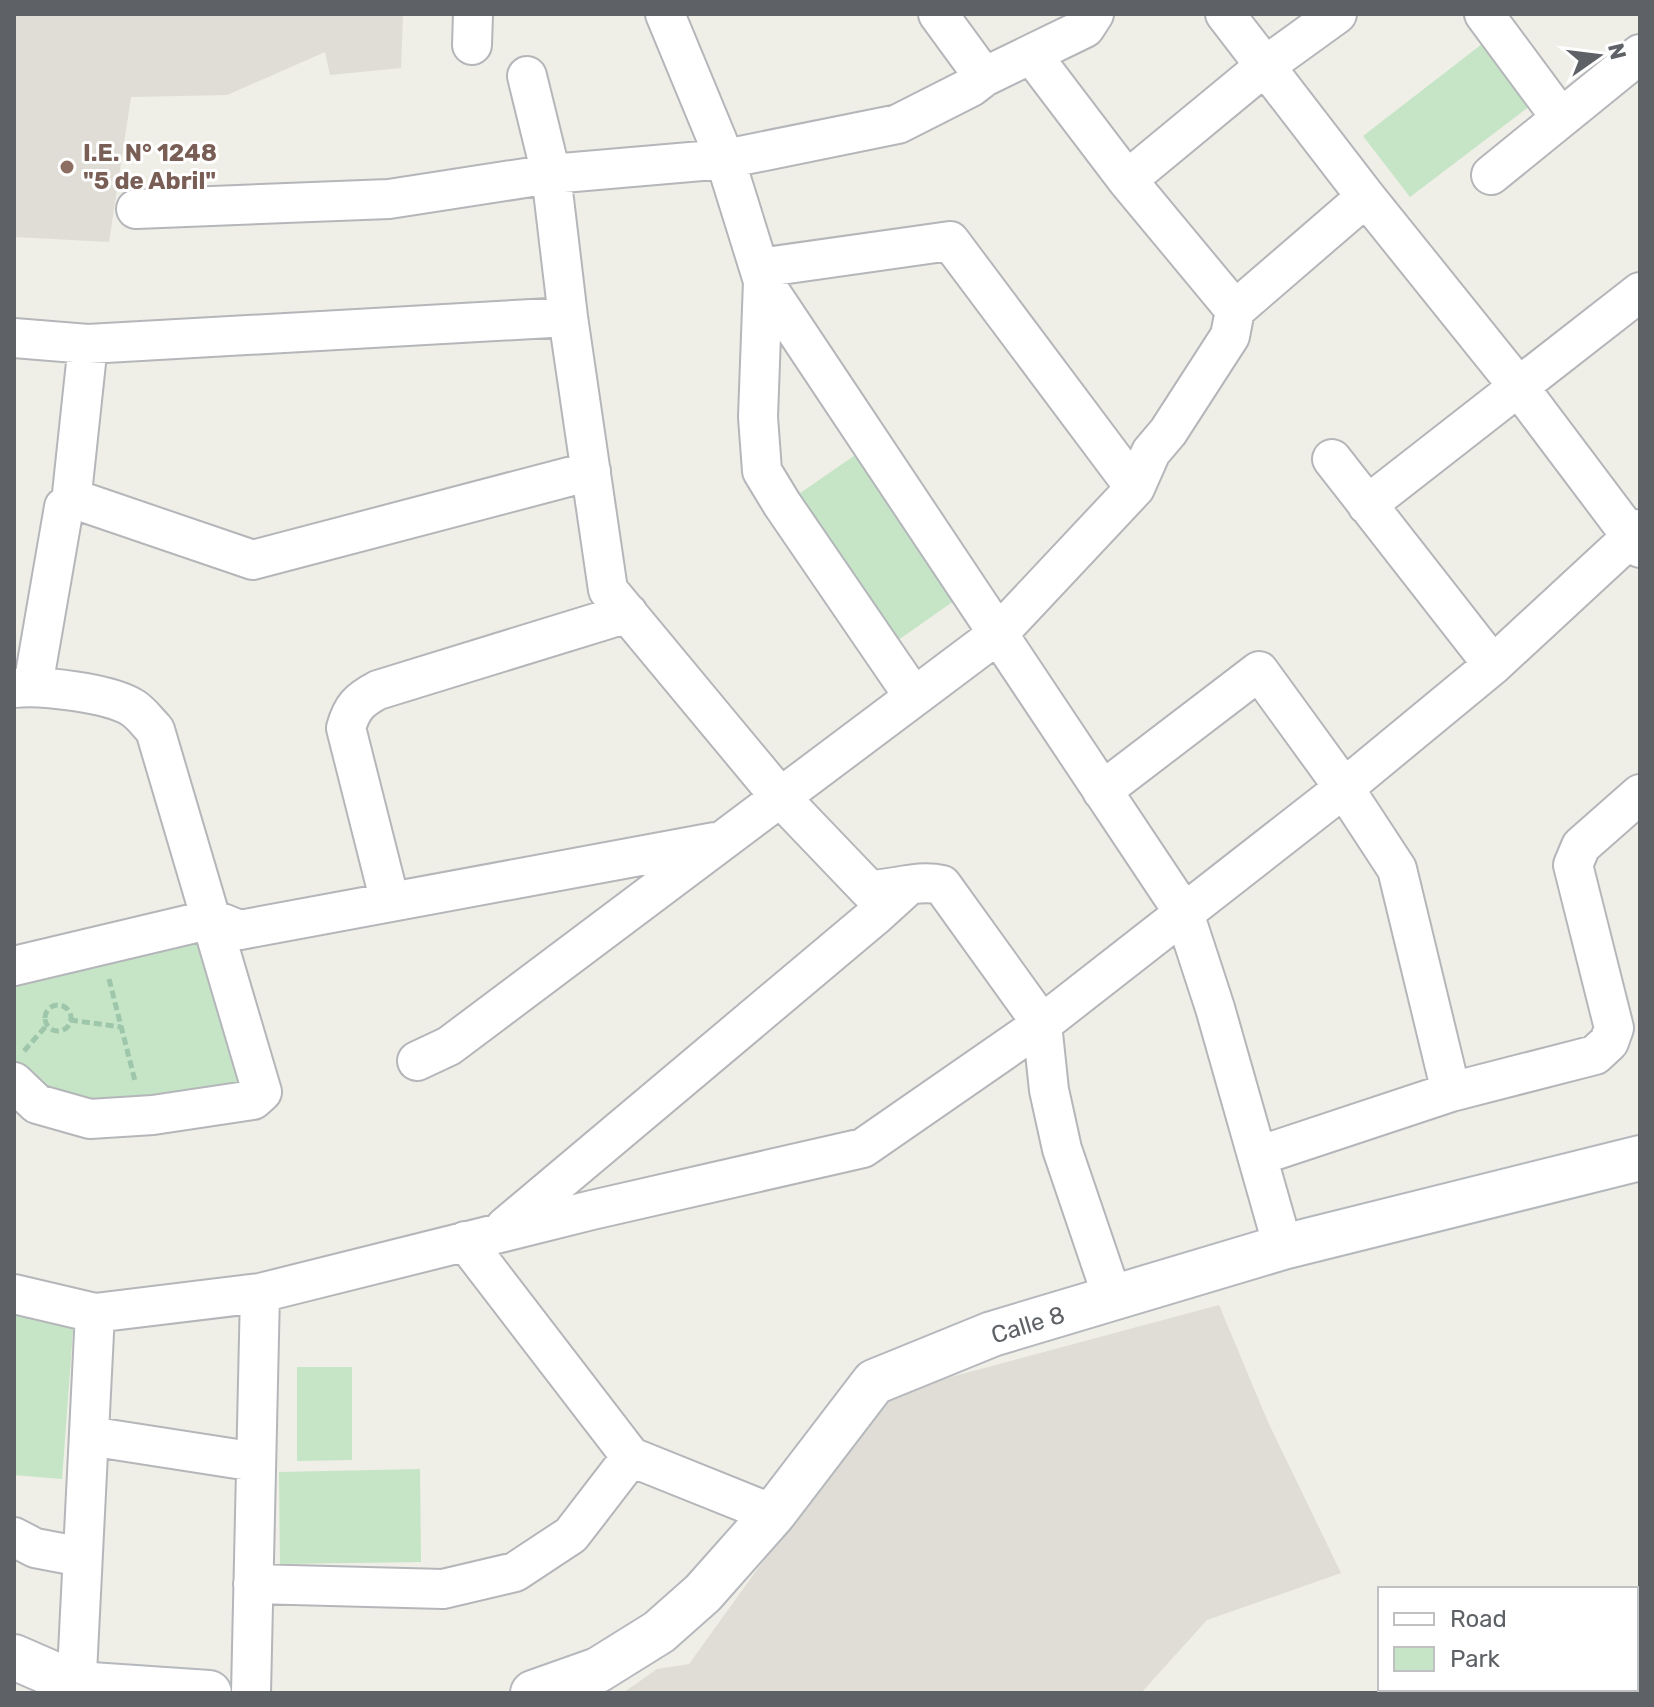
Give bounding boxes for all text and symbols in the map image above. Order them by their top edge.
north arrow [1558,16,1638,96]
text: N [1602,40,1632,62]
place label: I.E. N° 1248 "5 de Abril" [83,139,217,195]
marker: I.E. N° 1248 "5 de Abril" [58,158,76,176]
street label: Calle 8 [988,1301,1068,1349]
legend [1378,1587,1638,1691]
text: Road [1450,1605,1507,1633]
text: Park [1450,1645,1501,1673]

